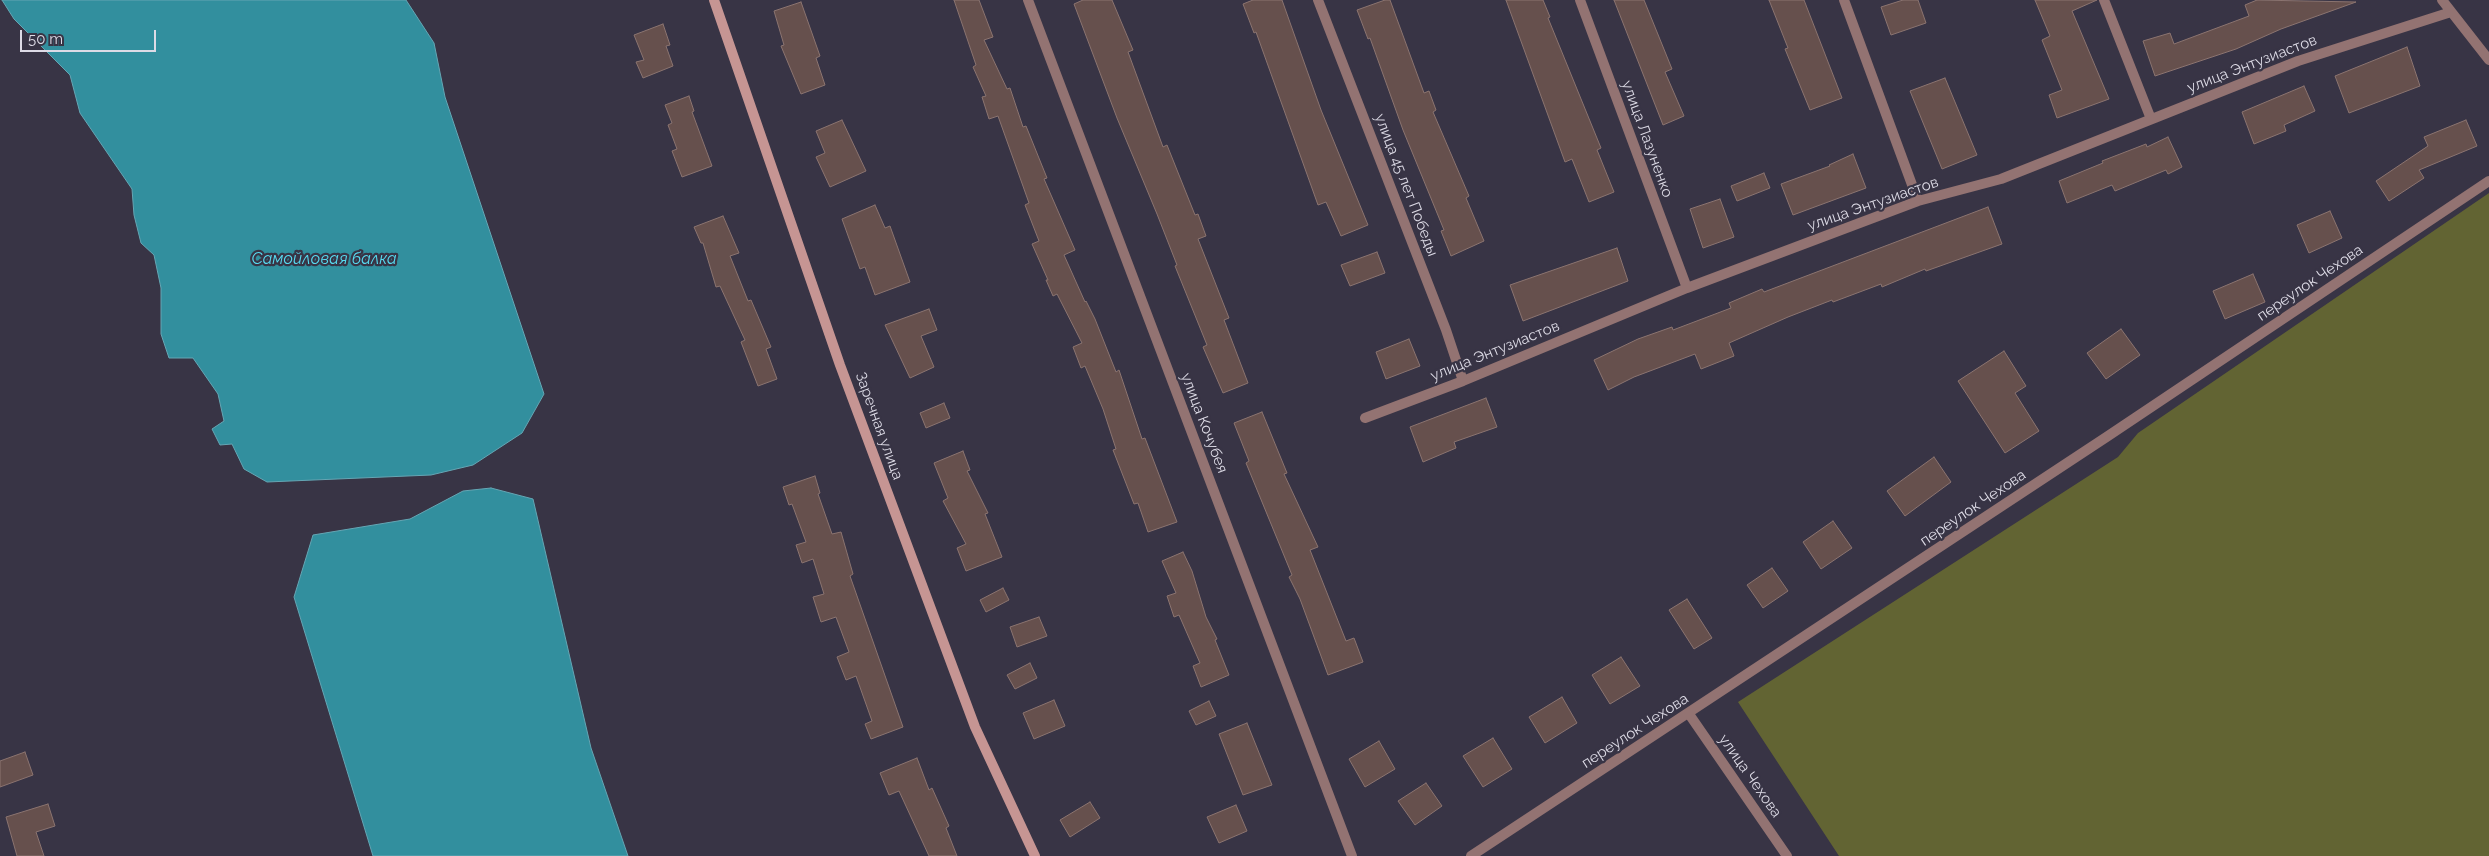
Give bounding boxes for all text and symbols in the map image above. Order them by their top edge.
scale bar [22,20,159,52]
text: 50 m [28,30,63,48]
street label: улица Энтузиастов [2185,31,2319,97]
street label: улица Лазуненко [1618,78,1676,200]
street label: улица 45 лет Победы [1371,111,1441,259]
street label: улица Энтузиастов [1805,173,1941,235]
street label: переулок Чехова [2254,241,2366,325]
water label: Самойловая балка [251,249,397,269]
street label: улица Энтузиастов [1428,317,1562,385]
street label: Заречная улица [851,370,907,482]
street label: улица Кочубея [1177,370,1231,476]
street label: переулок Чехова [1917,466,2029,550]
street label: переулок Чехова [1578,690,1692,772]
street label: улица Чехова [1715,731,1785,821]

